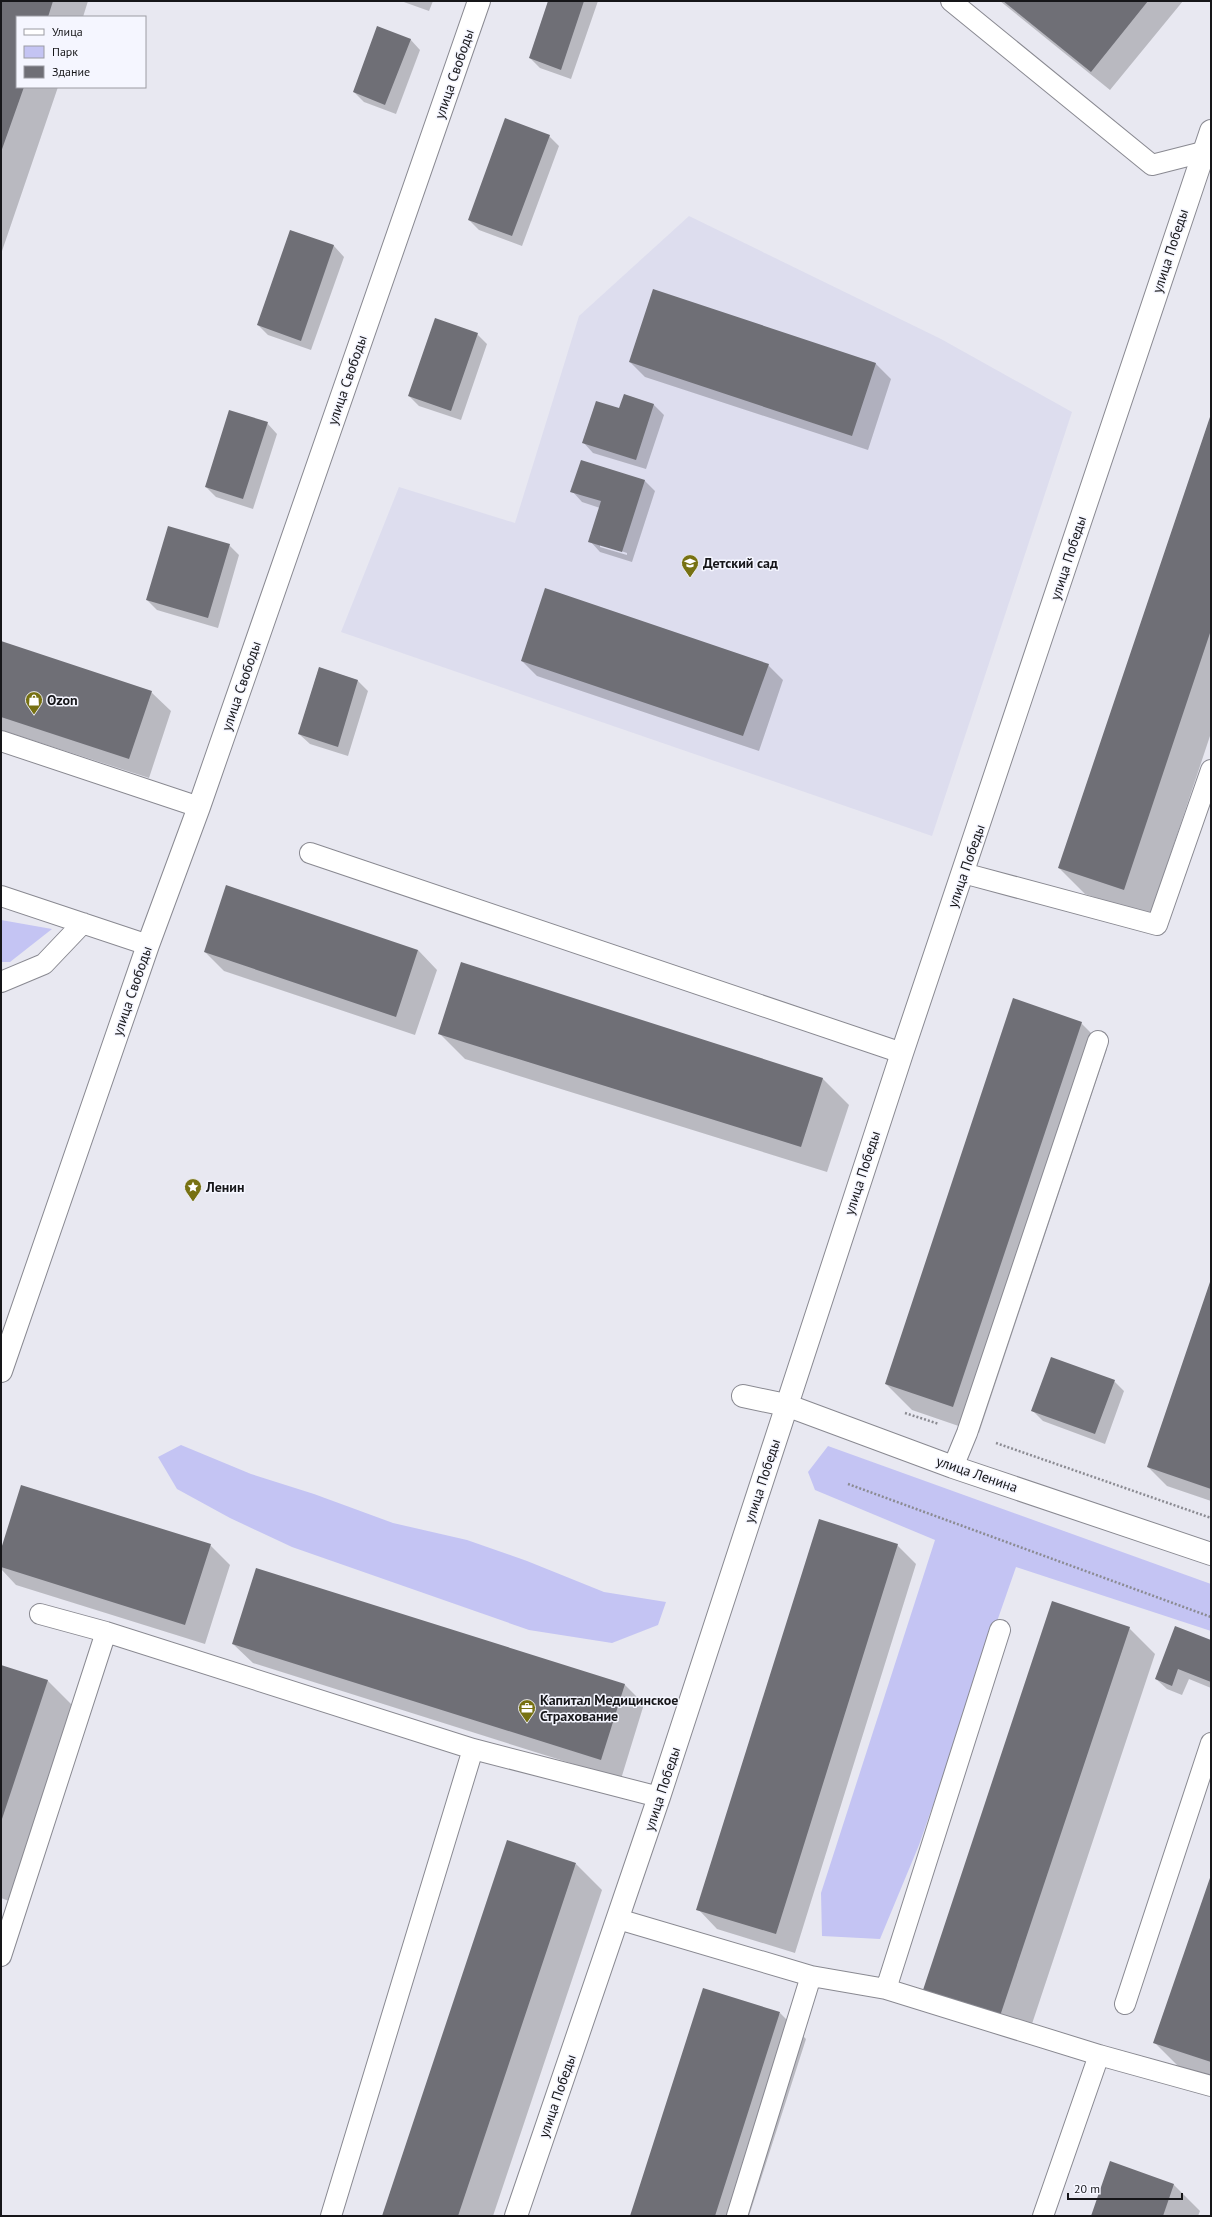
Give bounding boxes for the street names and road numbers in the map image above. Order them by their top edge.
street label: улица Свободы [430,27,478,121]
street label: улица Победы [1148,207,1192,295]
street label: улица Свободы [323,333,371,427]
street label: улица Победы [1046,514,1090,602]
street label: улица Свободы [217,639,265,733]
street label: улица Победы [943,822,989,910]
street label: улица Свободы [108,944,156,1038]
street label: улица Победы [840,1129,884,1217]
street label: улица Победы [740,1437,784,1525]
street label: улица Ленина [934,1452,1020,1496]
street label: улица Победы [640,1745,684,1833]
street label: улица Победы [534,2052,580,2140]

